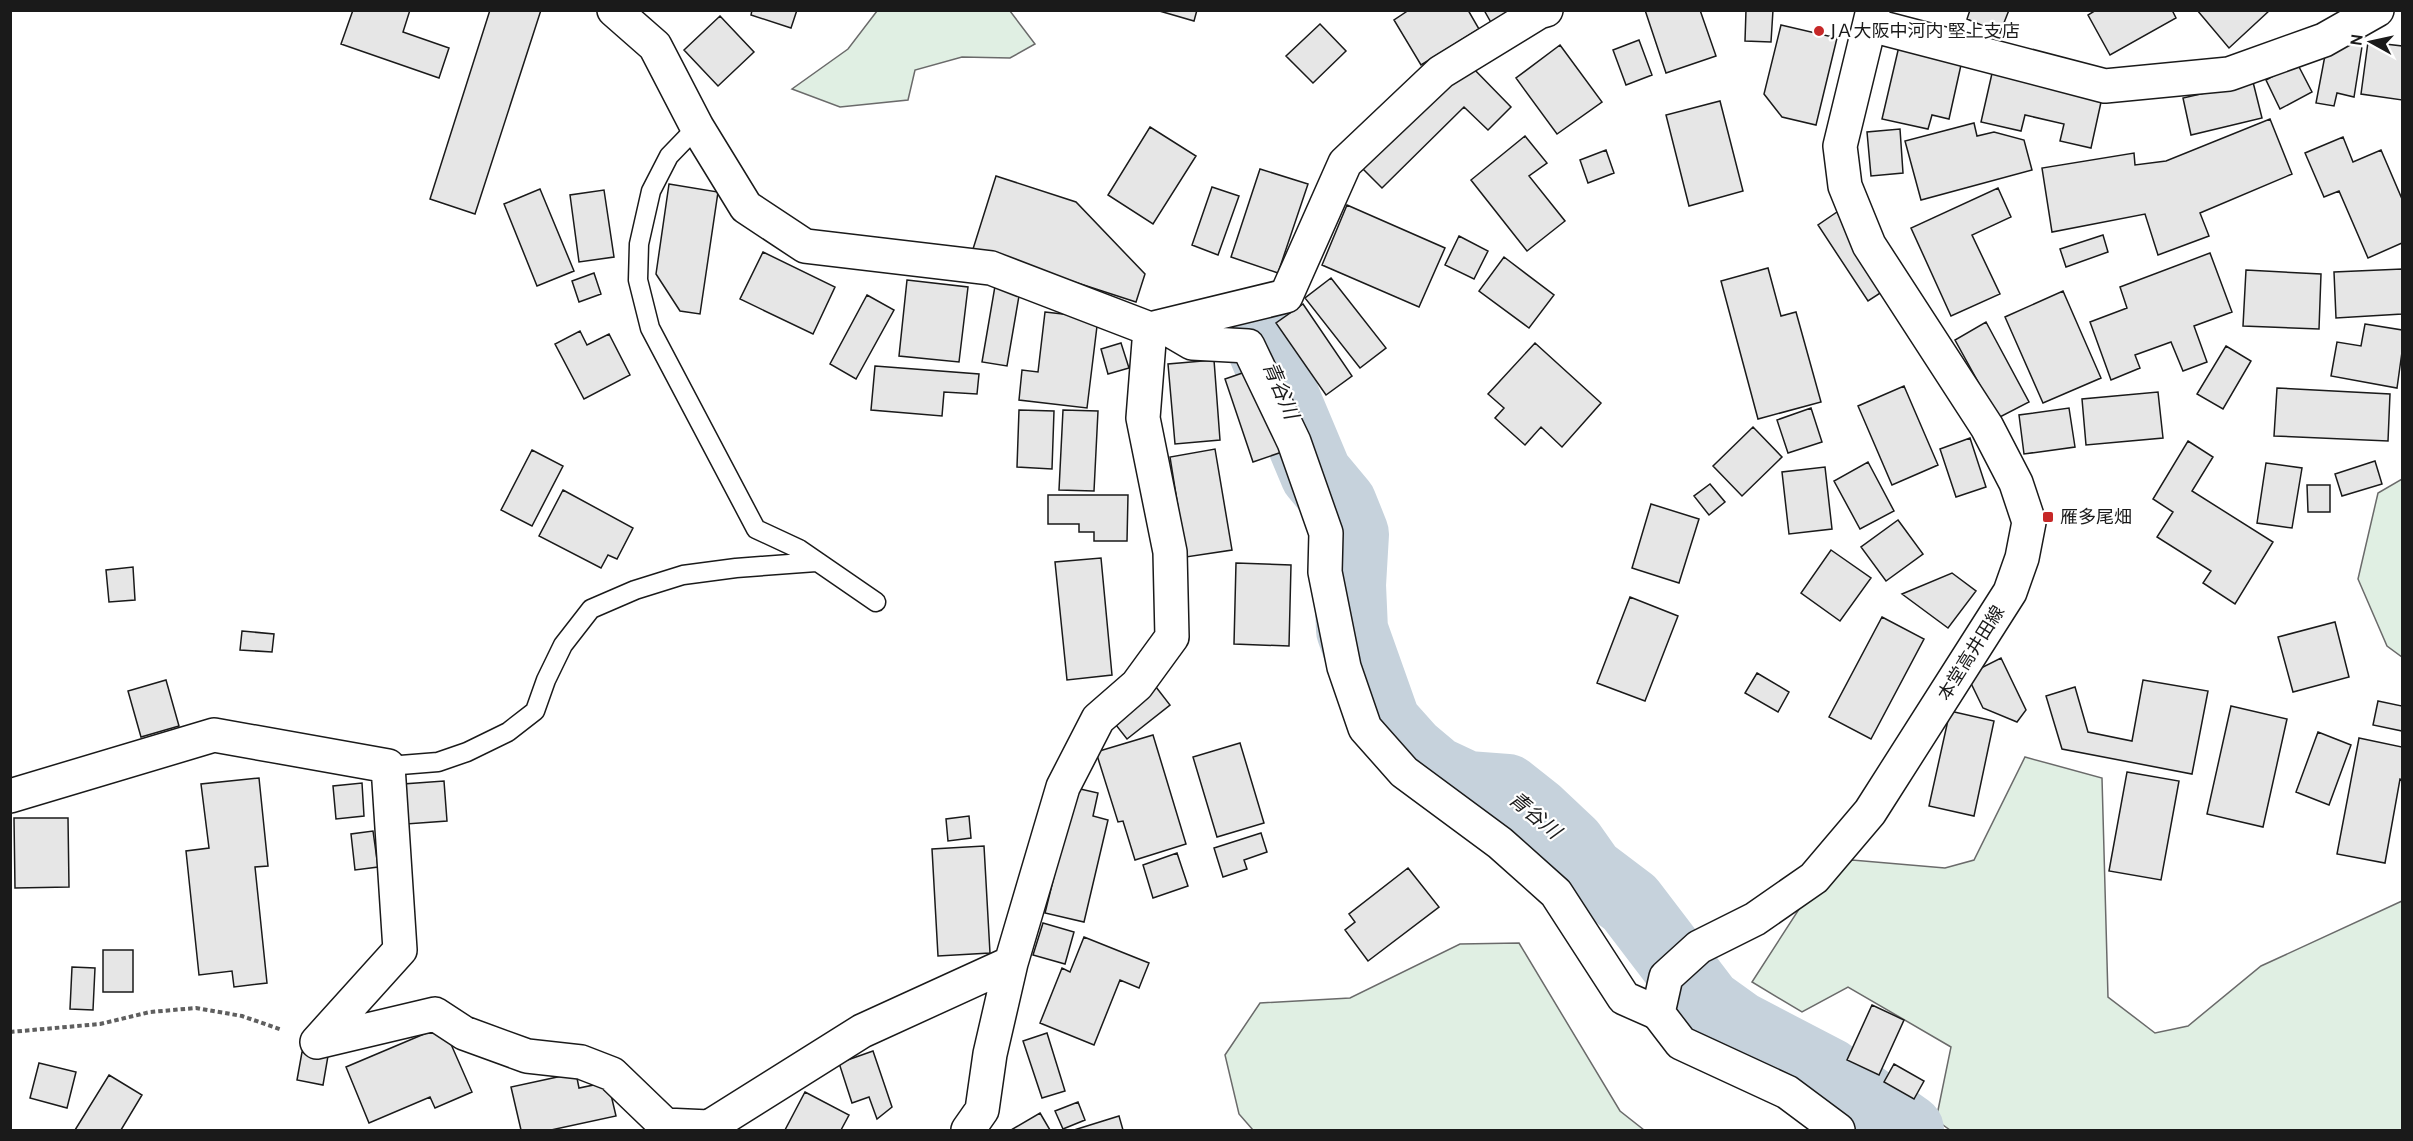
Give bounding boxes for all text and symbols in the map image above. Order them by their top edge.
north arrow [2341,12,2401,72]
place label: JＡ大阪中河内 堅上支店 [1830,20,2020,42]
marker: JＡ大阪中河内 堅上支店 [1812,24,1826,38]
text: N [2346,33,2367,47]
water label: 青谷川 [1258,358,1305,424]
place label: 雁多尾畑 [2060,506,2132,528]
marker: 雁多尾畑 [2041,510,2055,524]
street label: 本堂高井田線 [1933,601,2009,705]
water label: 青谷川 [1504,787,1567,845]

